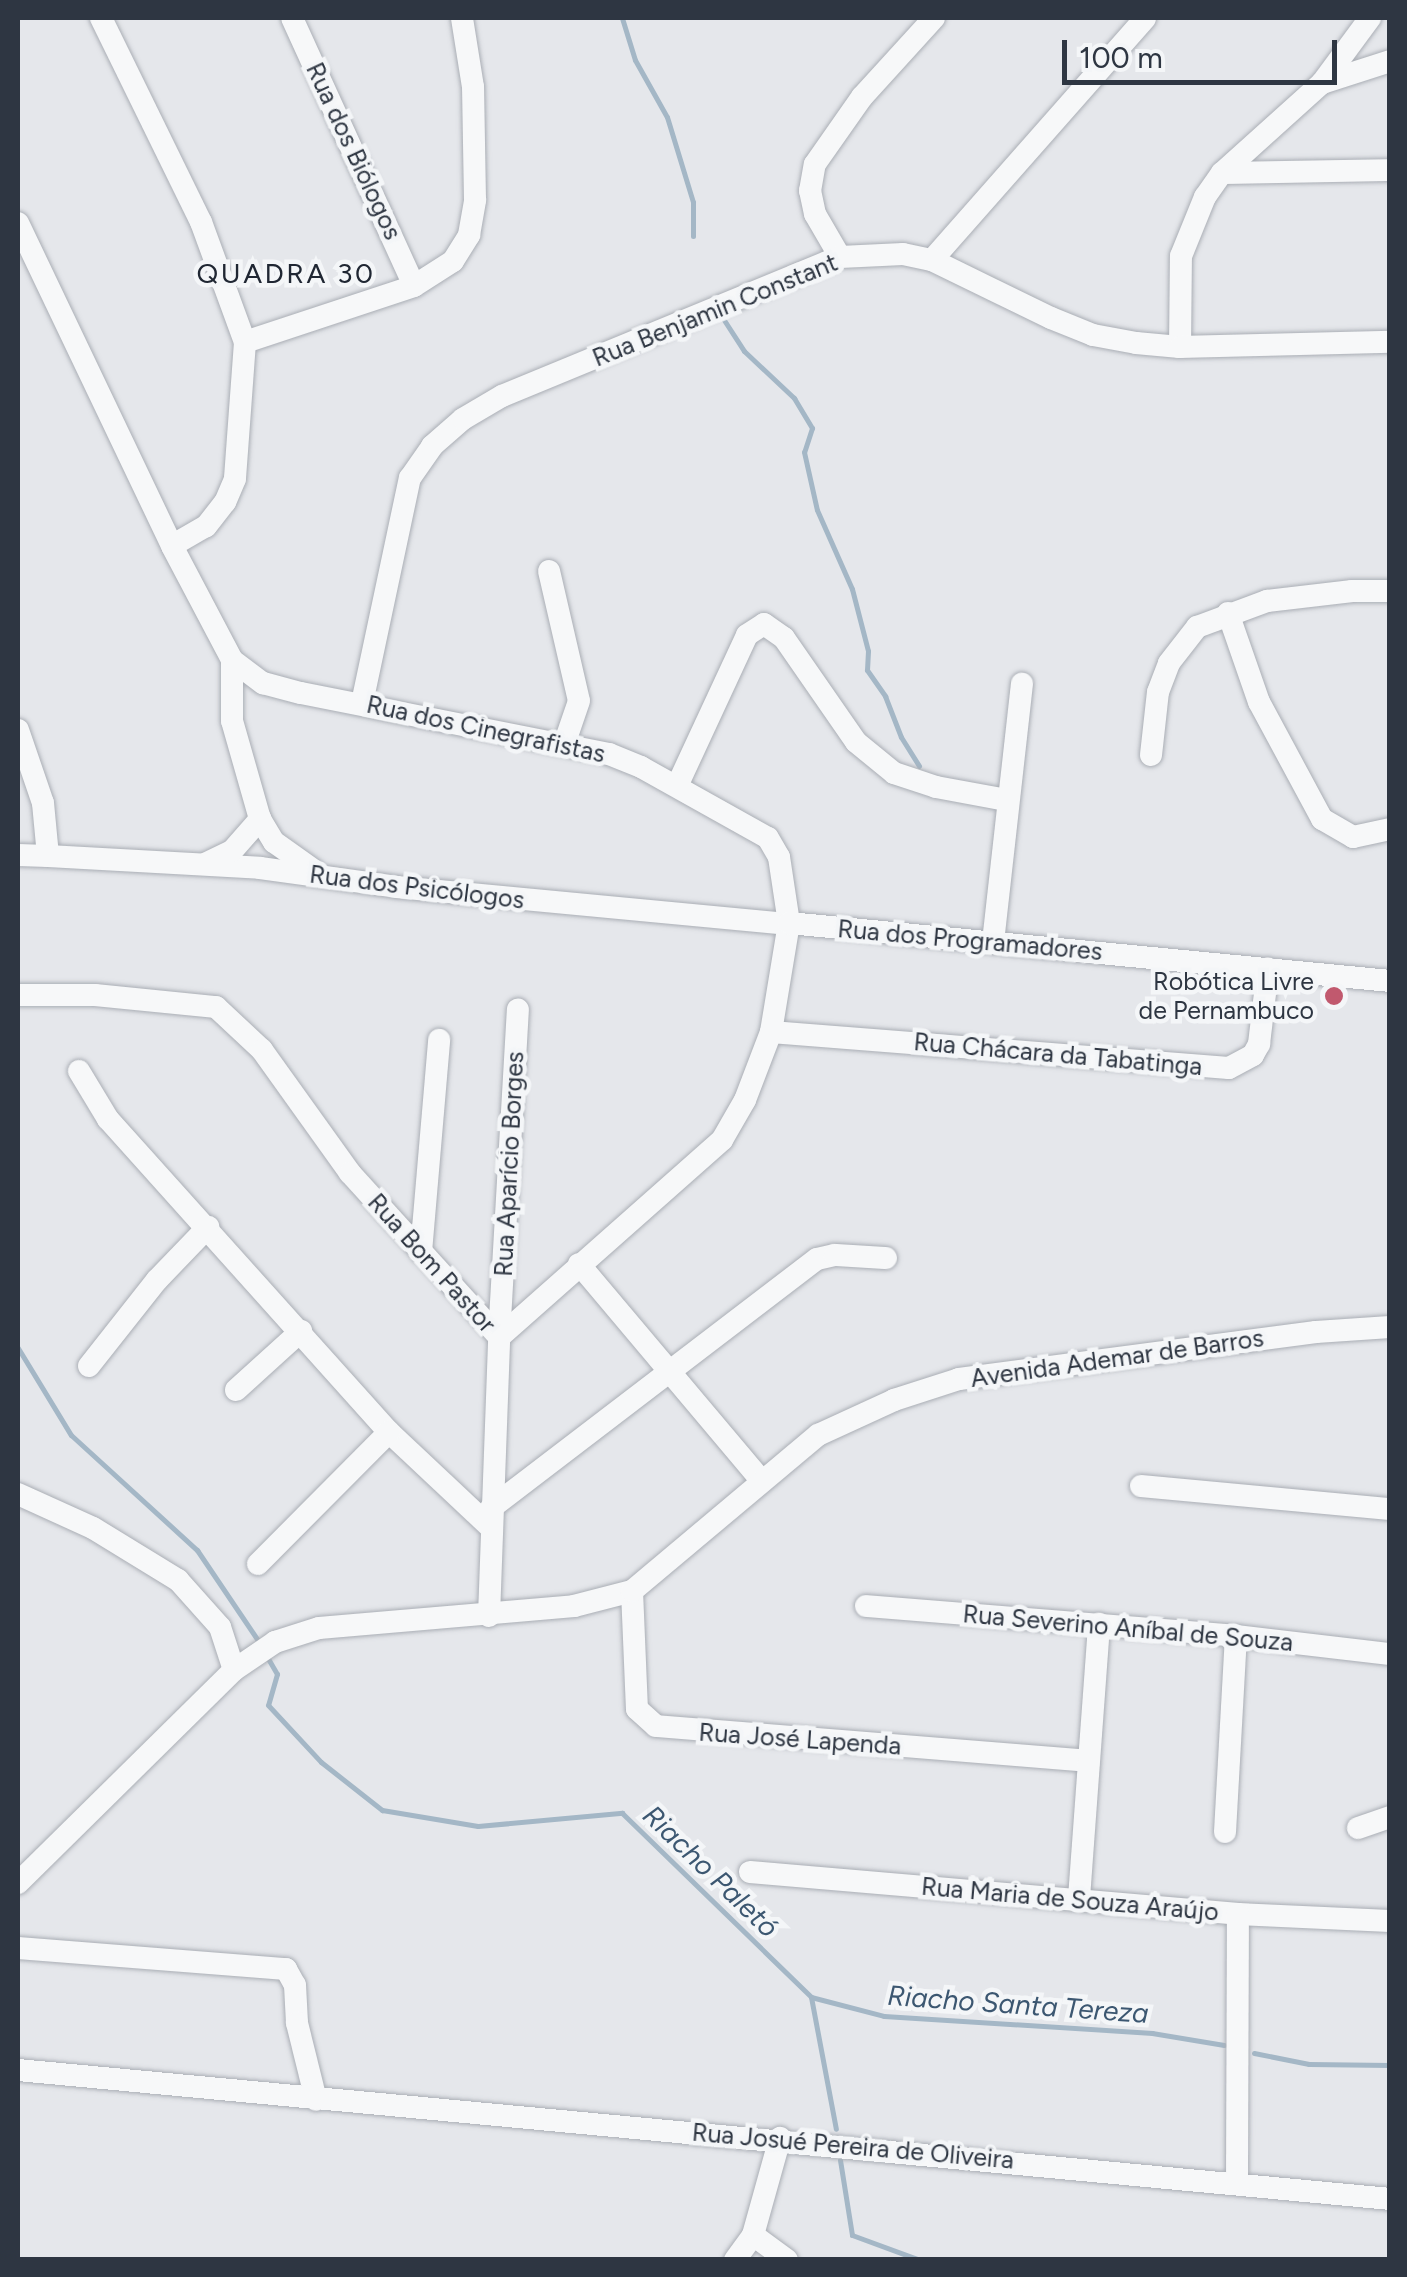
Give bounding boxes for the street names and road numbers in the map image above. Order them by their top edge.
street label: Rua dos Biólogos [300,58,408,244]
street label: Rua Benjamin Constant [588,247,842,373]
street label: Rua dos Cinegrafistas [364,689,608,769]
street label: Rua dos Psicólogos [308,859,526,915]
street label: Rua dos Programadores [836,913,1104,967]
street label: Rua Chácara da Tabatinga [913,1026,1203,1082]
street label: Rua Aparício Borges [488,1051,530,1277]
street label: Rua Bom Pastor [362,1187,502,1339]
street label: Avenida Ademar de Barros [969,1323,1265,1393]
street label: Rua Severino Aníbal de Souza [962,1599,1294,1657]
street label: Rua José Lapenda [698,1717,902,1761]
street label: Rua Maria de Souza Araújo [920,1871,1220,1927]
street label: Rua Josué Pereira de Oliveira [691,2117,1015,2175]

